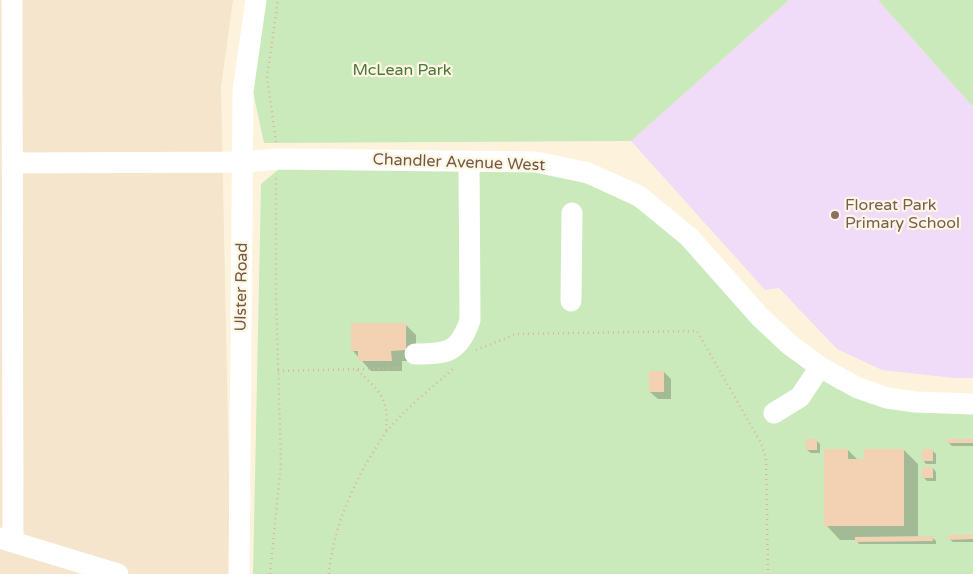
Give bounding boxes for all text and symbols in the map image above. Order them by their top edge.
park label: McLean Park [352,61,452,81]
street label: Chandler Avenue West [372,150,546,176]
place label: Floreat Park Primary School [845,196,960,234]
marker: Floreat Park Primary School [829,209,841,221]
street label: Ulster Road [232,242,252,332]

